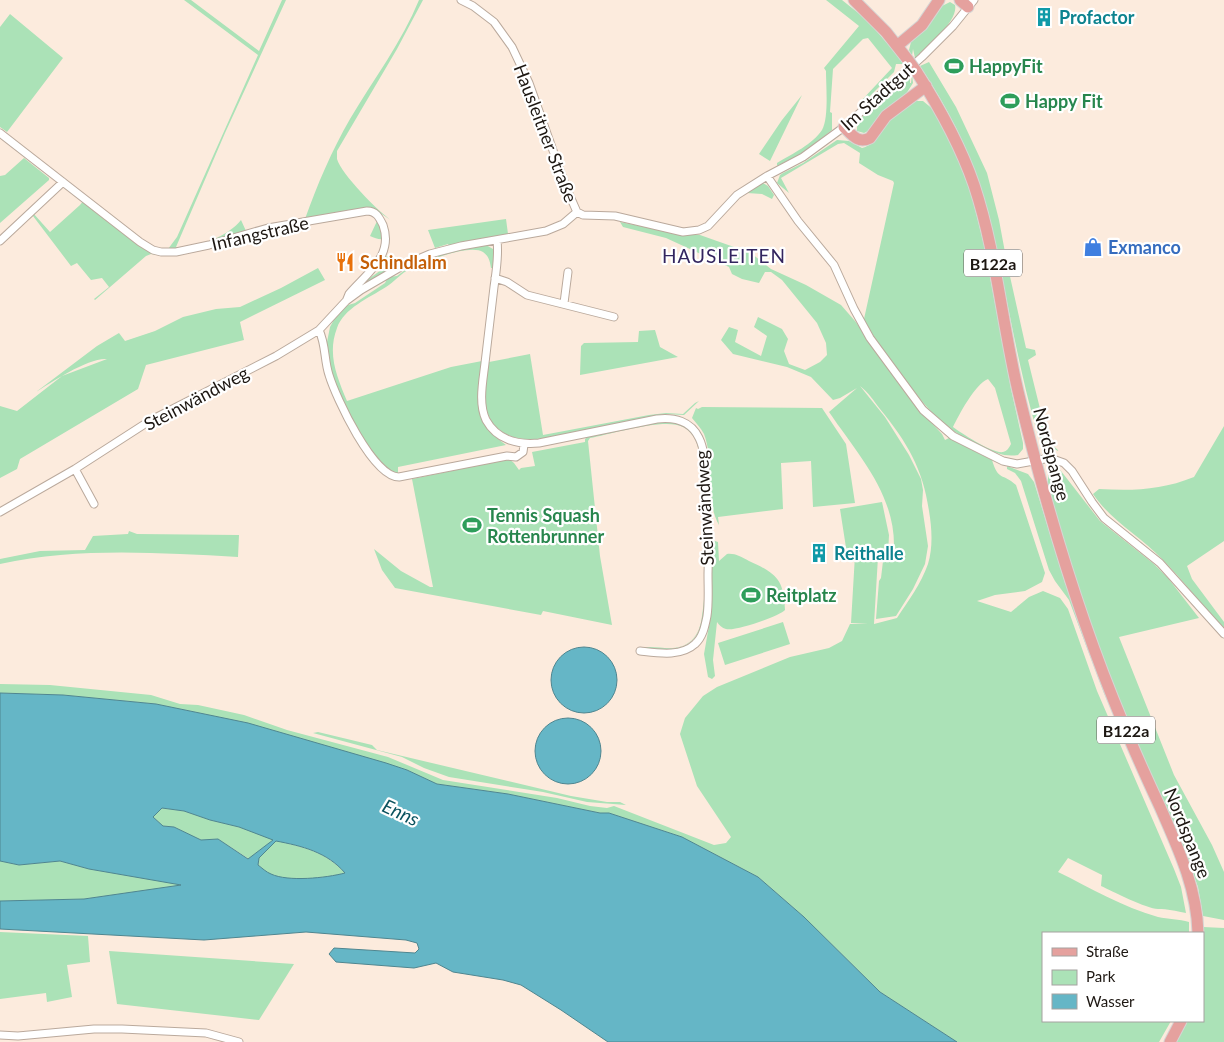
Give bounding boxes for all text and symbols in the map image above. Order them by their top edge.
building icon: Profactor [1033,6,1055,28]
place label: Profactor [1059,6,1135,28]
sports icon: HappyFit [943,55,965,77]
place label: HappyFit [969,55,1043,77]
street label: Im Stadtgut [836,57,919,135]
street label: Hausleitner Straße [510,61,582,205]
sports icon: Happy Fit [999,90,1021,112]
place label: Happy Fit [1025,90,1103,112]
street label: Infangstraße [209,211,311,255]
shop icon: Exmanco [1082,236,1104,258]
place label: Exmanco [1108,236,1181,258]
district label: HAUSLEITEN [662,244,786,267]
road number: B122a [964,250,1022,276]
restaurant icon: Schindlalm [334,251,356,273]
place label: Schindlalm [360,251,447,273]
street label: Steinwändweg [140,361,252,435]
street label: Nordspange [1029,405,1075,503]
street label: Steinwändweg [690,450,718,566]
place label: Tennis Squash Rottenbrunner [487,504,604,547]
sports icon: Tennis Squash Rottenbrunner [461,514,483,536]
building icon: Reithalle [808,542,830,564]
place label: Reithalle [834,542,904,564]
sports icon: Reitplatz [740,584,762,606]
place label: Reitplatz [766,584,837,606]
road number: B122a [1097,716,1155,744]
street label: Nordspange [1160,785,1216,881]
water label: Enns [379,794,423,831]
legend [1042,932,1204,1022]
text: Straße [1086,942,1129,960]
text: Park [1086,967,1116,985]
text: Wasser [1086,992,1135,1010]

